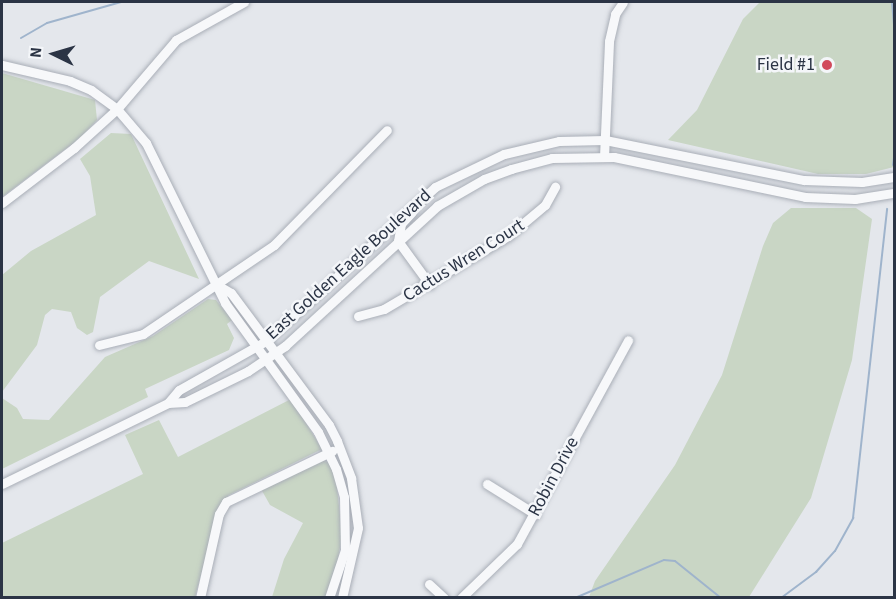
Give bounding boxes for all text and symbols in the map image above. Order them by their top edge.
north arrow [24,24,84,84]
text: N [25,46,47,59]
place label: Field #1 [757,54,815,76]
marker: Field #1 [820,58,834,72]
street label: East Golden Eagle Boulevard [262,185,436,345]
street label: Cactus Wren Court [399,215,529,307]
street label: Robin Drive [524,434,584,520]

